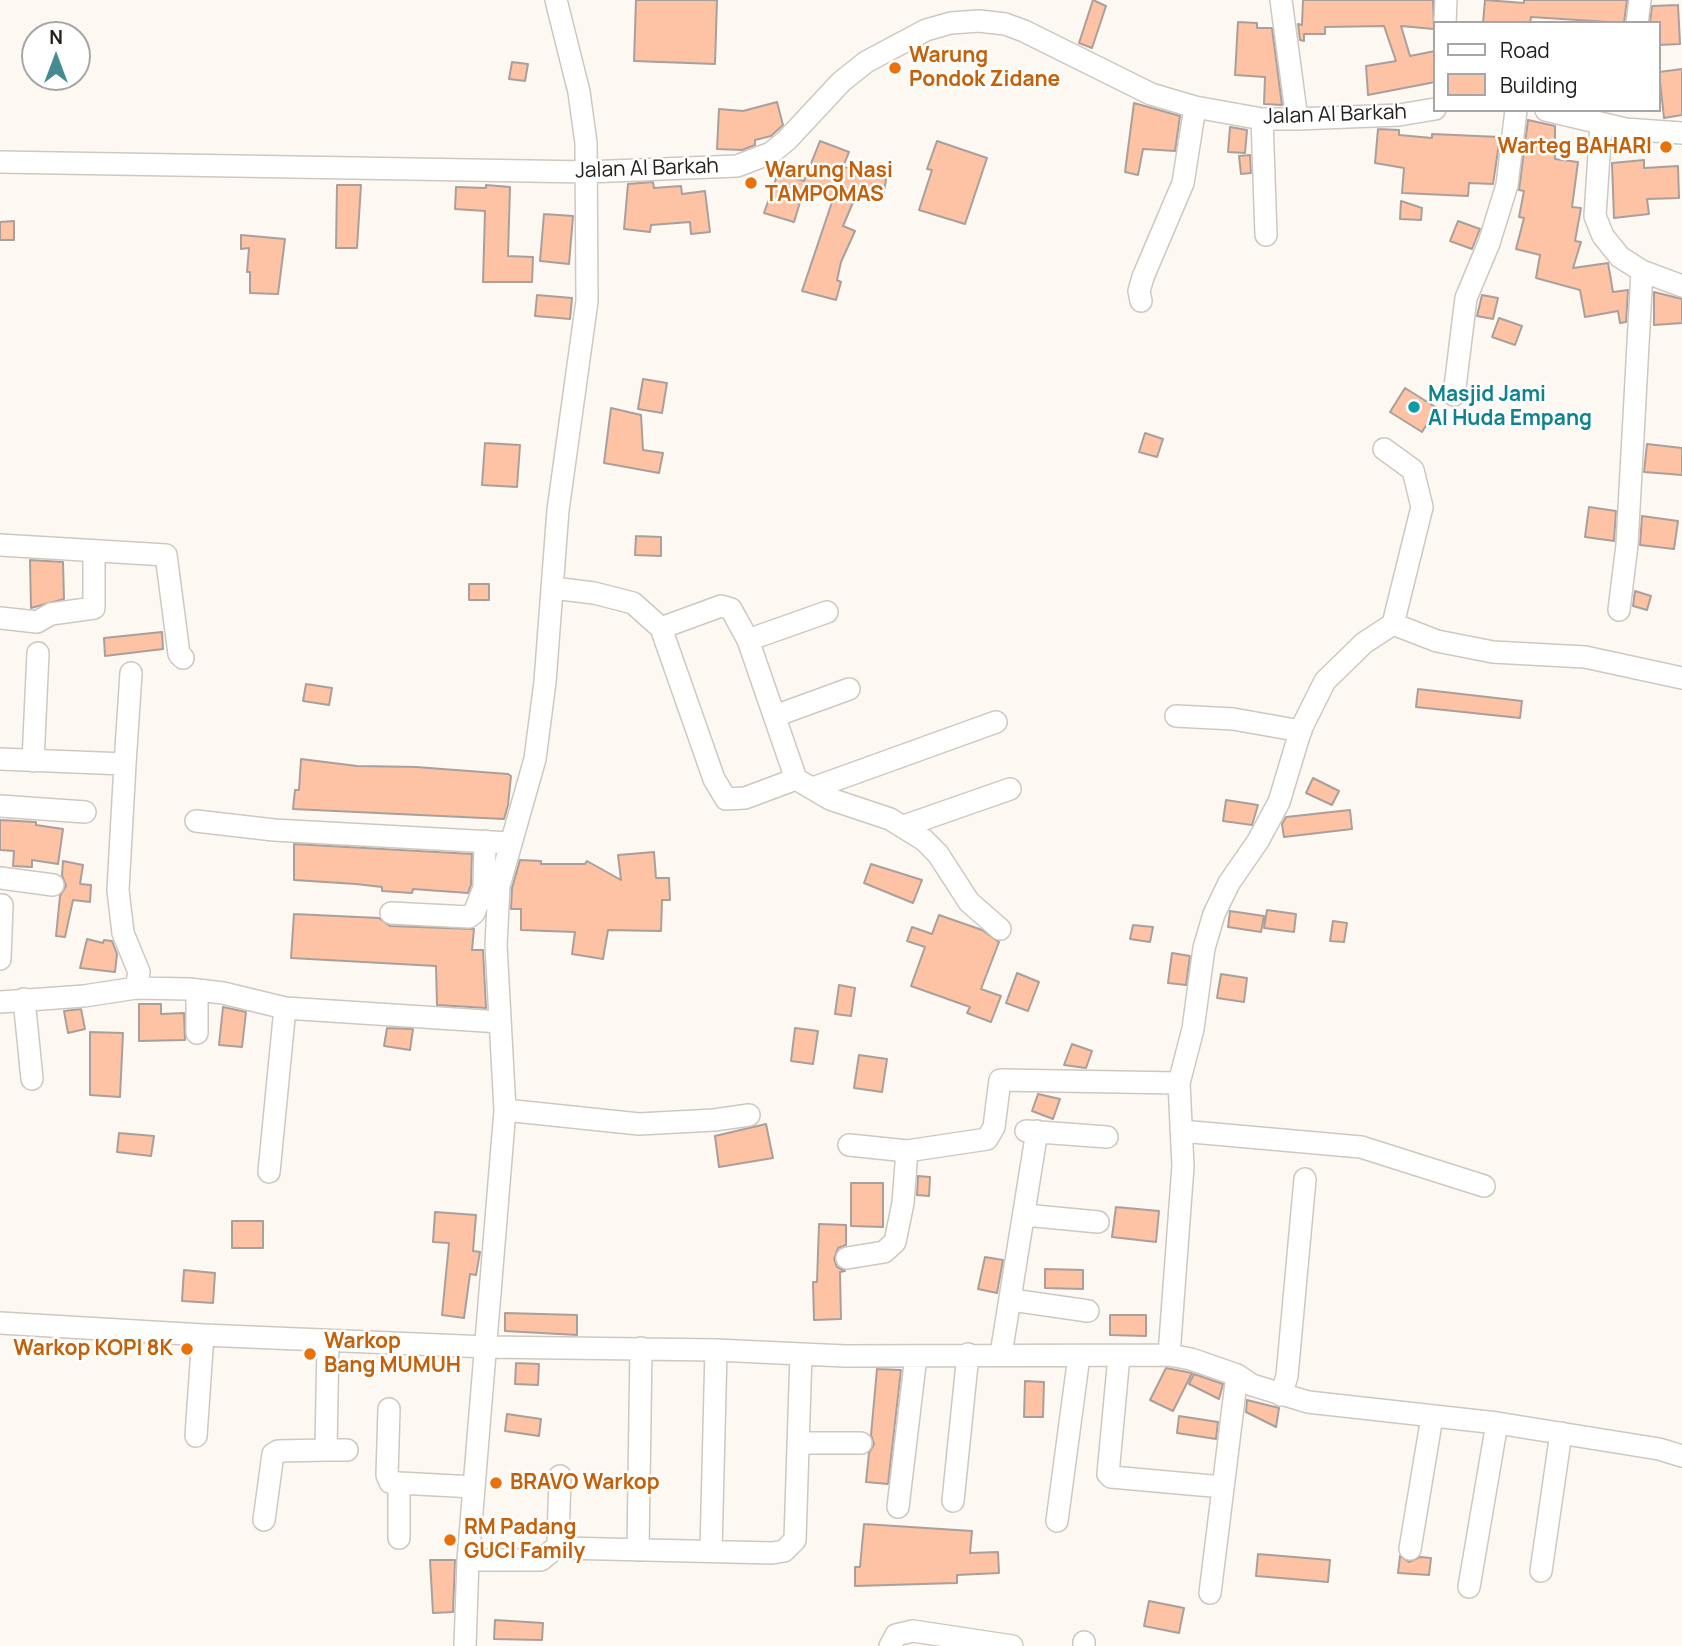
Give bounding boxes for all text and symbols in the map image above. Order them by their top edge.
north arrow [21,21,91,91]
legend [1434,21,1661,112]
text: N [49,24,63,50]
text: Road [1500,36,1550,64]
place label: Warung Pondok Zidane [909,43,1060,93]
marker: Warung Pondok Zidane [887,60,903,76]
text: Building [1500,71,1577,99]
street label: Jalan Al Barkah [1263,100,1407,130]
place label: Warteg BAHARI [1497,134,1652,160]
marker: Warteg BAHARI [1658,139,1674,155]
street label: Jalan Al Barkah [575,154,719,184]
place label: Warung Nasi TAMPOMAS [765,158,893,208]
marker: Warung Nasi TAMPOMAS [743,175,759,191]
place label: Masjid Jami Al Huda Empang [1428,382,1592,432]
marker: Masjid Jami Al Huda Empang [1406,399,1422,415]
place label: Warkop Bang MUMUH [324,1329,461,1379]
place label: Warkop KOPI 8K [13,1336,173,1362]
marker: Warkop KOPI 8K [179,1341,195,1357]
marker: Warkop Bang MUMUH [302,1346,318,1362]
place label: BRAVO Warkop [510,1470,660,1496]
marker: BRAVO Warkop [488,1475,504,1491]
place label: RM Padang GUCI Family [464,1515,585,1565]
marker: RM Padang GUCI Family [442,1532,458,1548]

